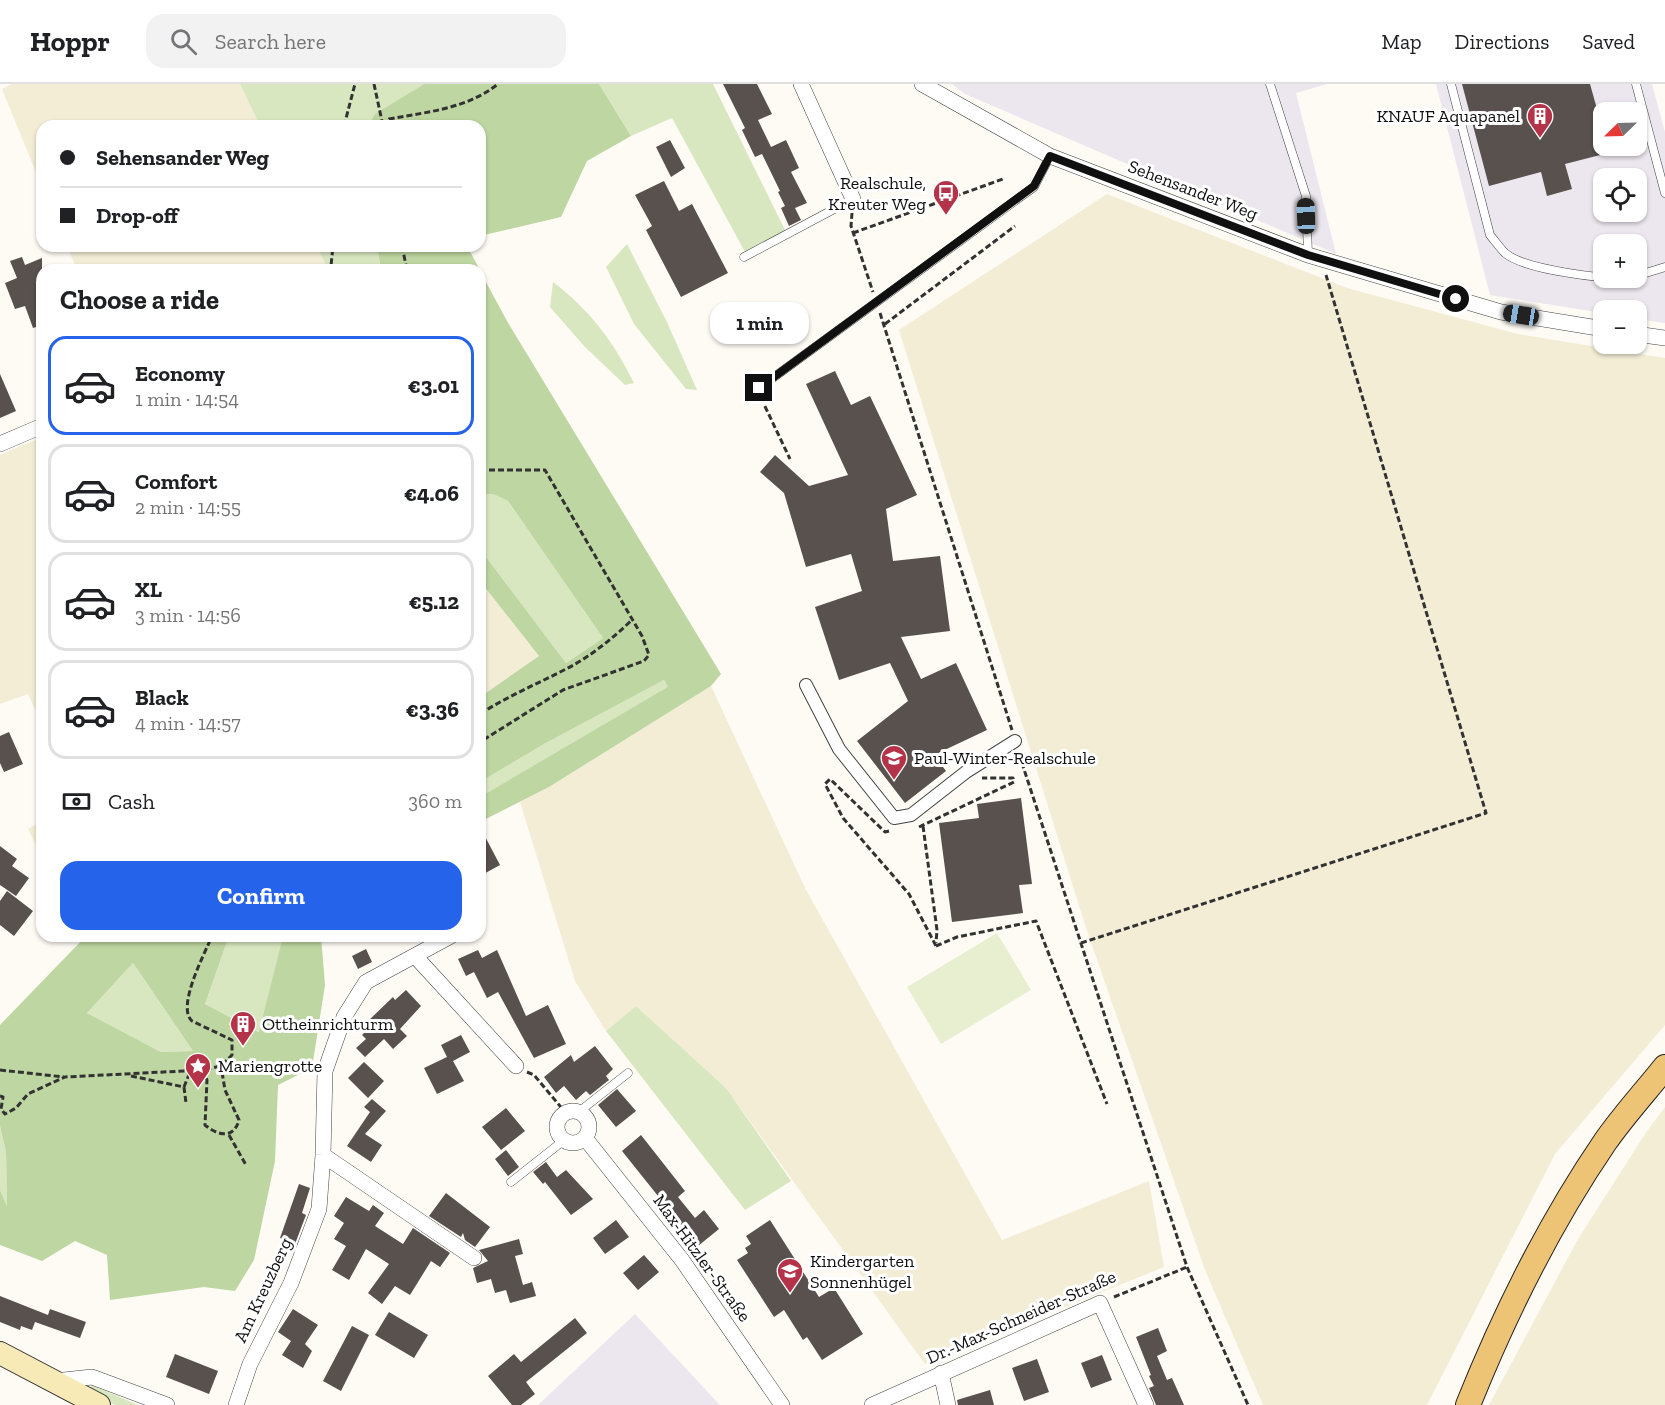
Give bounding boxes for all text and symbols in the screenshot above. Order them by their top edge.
search box [146,14,566,68]
text: Hoppr [30,25,110,58]
icon: search [167,25,200,58]
text: Search here [215,28,326,55]
text: Map [1382,29,1422,54]
text: Directions [1455,29,1549,54]
text: Saved [1582,29,1635,54]
building icon: KNAUF Aquapanel [1525,101,1555,139]
north arrow [1593,102,1647,156]
map controls [1593,102,1647,354]
place label: KNAUF Aquapanel [1376,105,1520,127]
text: Sehensander Weg [96,144,269,171]
street label: Sehensander Weg [1125,155,1261,225]
button: locate [1593,168,1647,222]
place label: Realschule, Kreuter Weg [828,172,926,215]
bus stop icon: Realschule, Kreuter Weg [931,178,961,216]
car [1296,198,1316,234]
text: Drop-off [96,202,178,229]
button: + [1593,234,1647,288]
text: Choose a ride [60,284,219,316]
route start [1442,285,1469,312]
button: − [1593,300,1647,354]
callout: 1 min [710,301,808,343]
car [1502,303,1540,327]
text: 1 min [736,311,783,335]
icon: car [63,359,117,413]
text: Economy [135,360,225,387]
text: €3.01 [408,372,459,399]
route end [745,374,772,401]
text: 1 min · 14:54 [135,387,239,411]
icon: car [63,467,117,521]
text: Comfort [135,468,217,495]
text: €4.06 [404,480,459,507]
text: 2 min · 14:55 [135,495,241,519]
icon: car [63,575,117,629]
text: XL [135,576,162,603]
text: €5.12 [409,588,459,615]
text: 3 min · 14:56 [135,603,241,627]
icon: car [63,683,117,737]
text: Black [135,684,189,711]
text: €3.36 [406,696,459,723]
text: 4 min · 14:57 [135,711,241,735]
school or university icon: Paul-Winter-Realschule [879,743,909,781]
place label: Paul-Winter-Realschule [914,747,1096,769]
icon: cash [60,785,93,818]
text: Cash [108,788,155,815]
text: 360 m [408,789,462,813]
button: Confirm [60,861,462,930]
building icon: Ottheinrichturm [228,1009,258,1047]
place label: Ottheinrichturm [262,1013,394,1035]
place icon: Mariengrotte [183,1051,213,1089]
place label: Mariengrotte [218,1055,322,1077]
street label: Max-Hitzler-Straße [648,1190,756,1326]
street label: Am Kreuzberg [229,1234,297,1346]
place label: Kindergarten Sonnenhügel [810,1250,915,1293]
school or university icon: Kindergarten Sonnenhügel [775,1256,805,1294]
street label: Dr.-Max-Schneider-Straße [923,1265,1119,1369]

